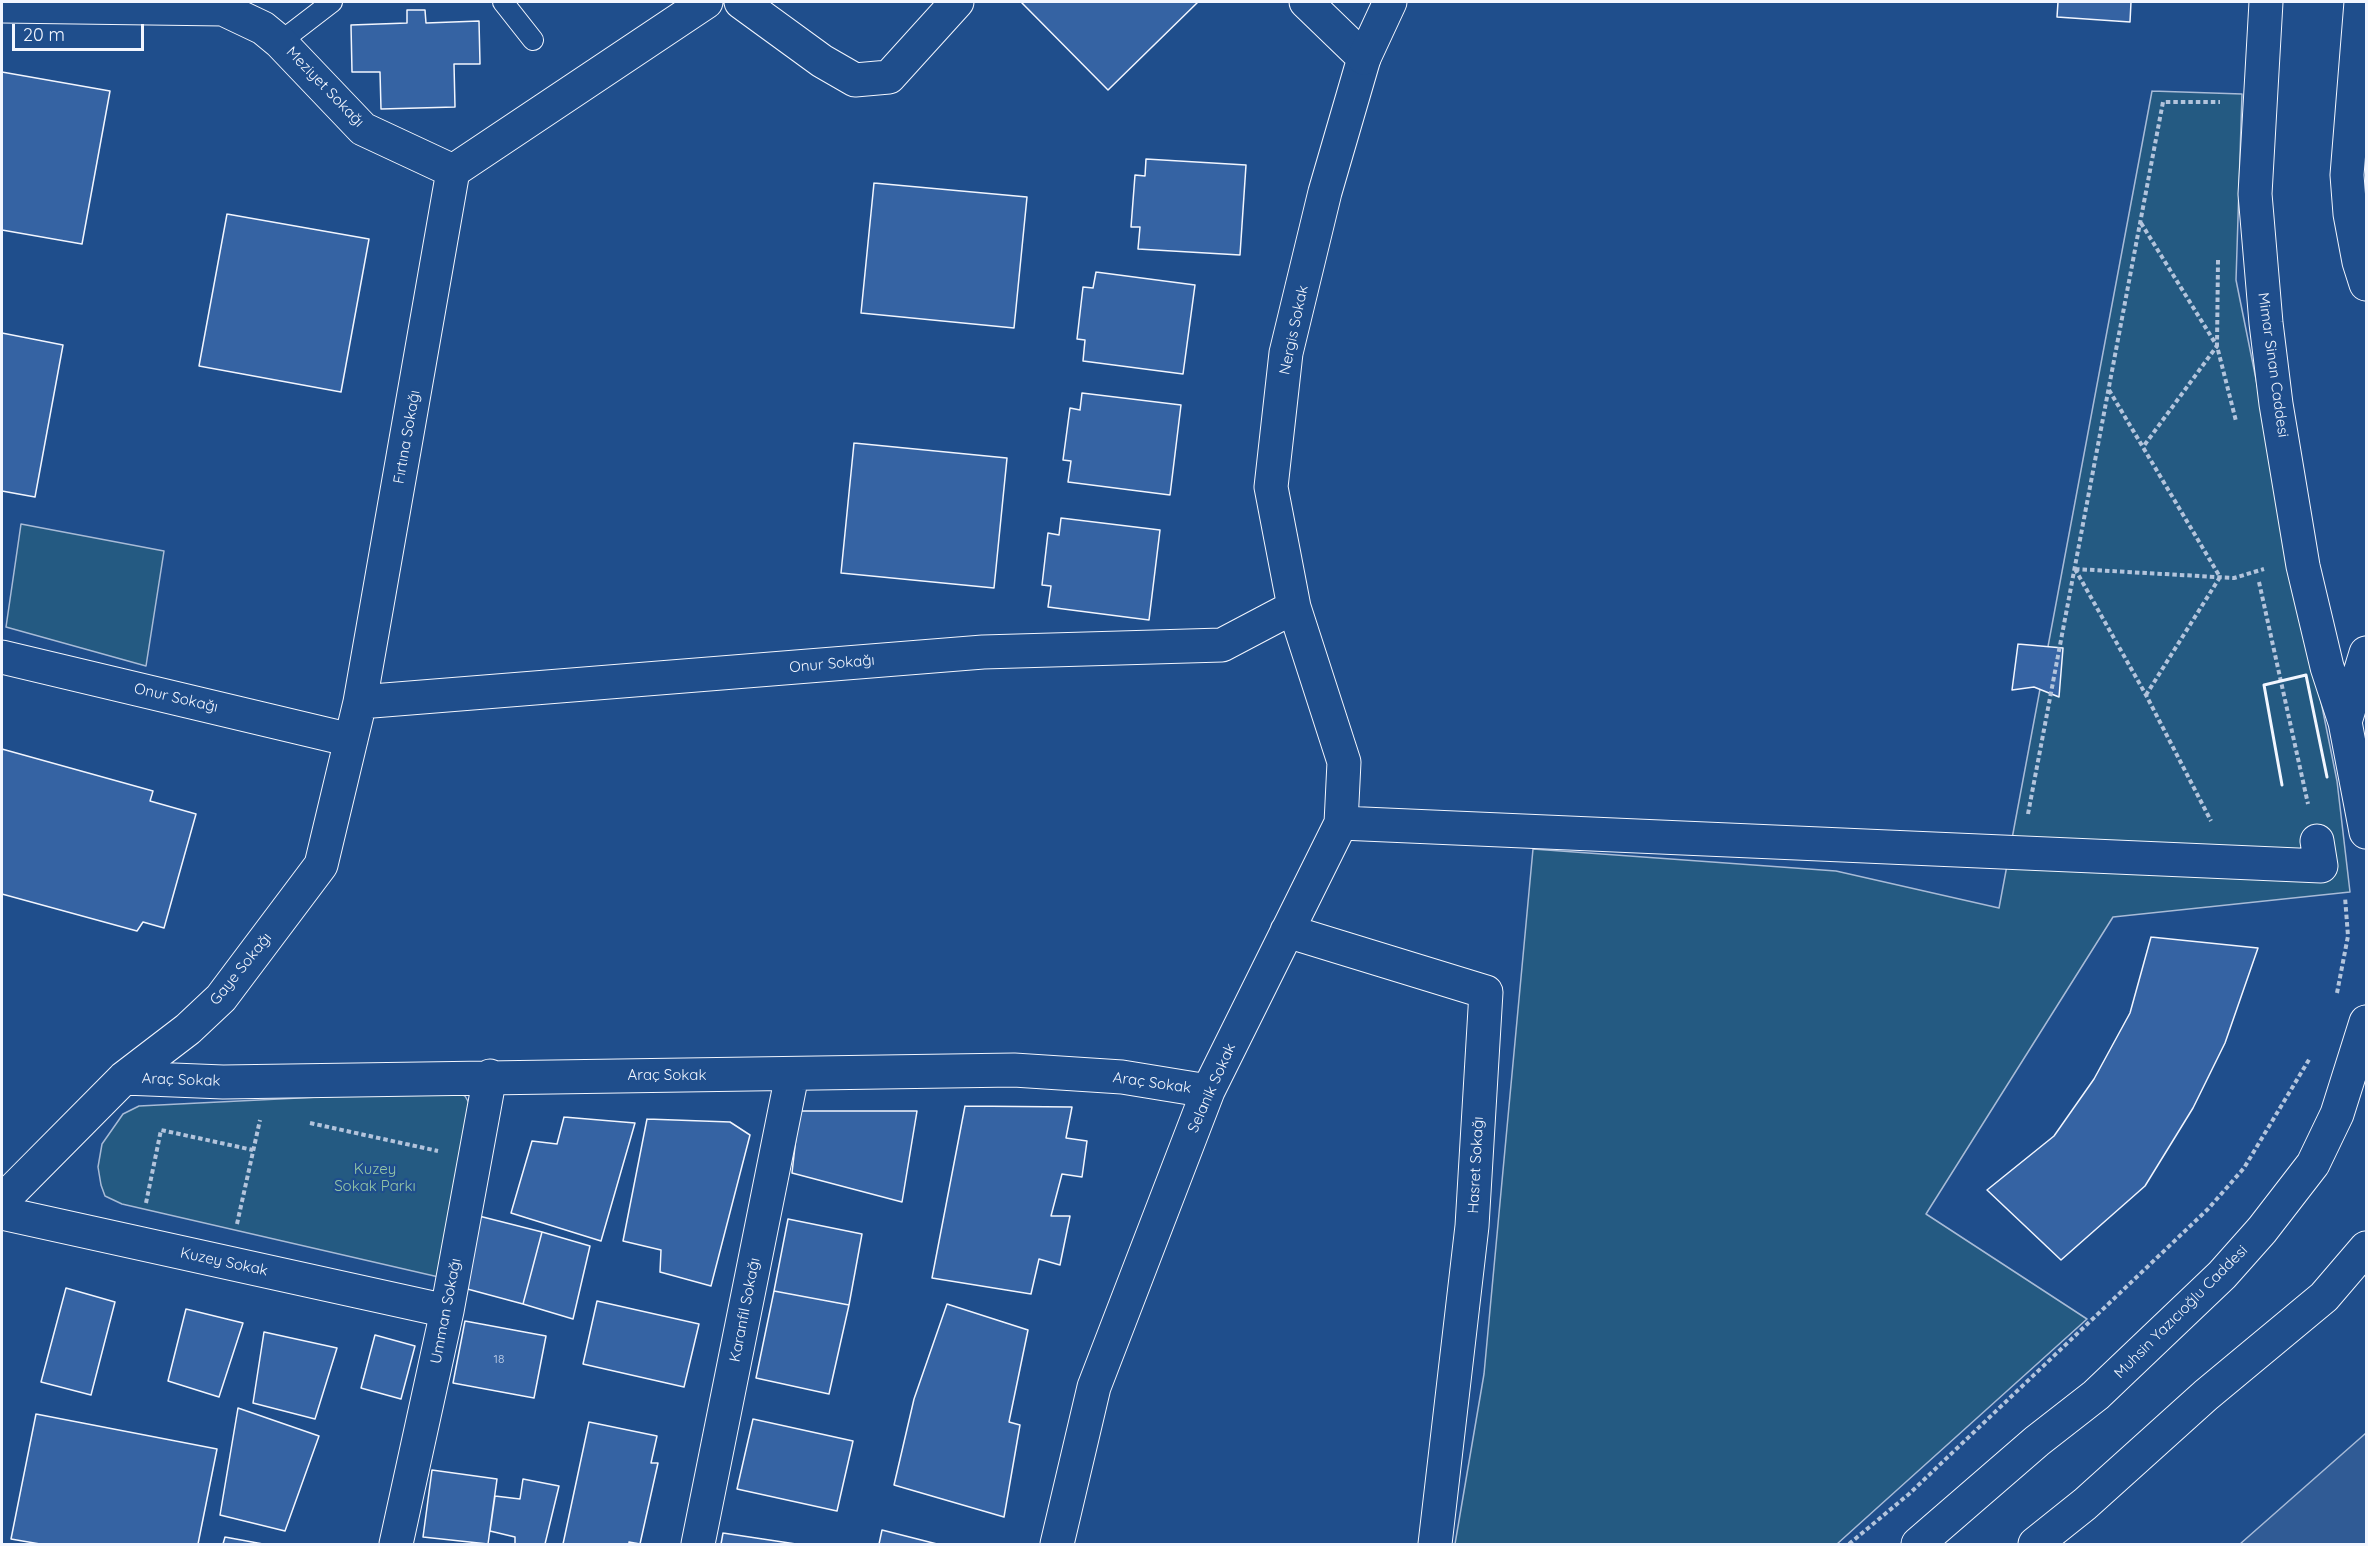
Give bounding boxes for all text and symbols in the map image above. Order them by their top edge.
scale bar [15,12,147,50]
text: 20 m [23,23,65,46]
street label: Meziyet Sokağı [282,43,368,131]
street label: Nergis Sokak [1276,284,1312,376]
street label: Mimar Sinan Caddesi [2254,291,2292,439]
street label: Fırtına Sokağı [390,389,424,485]
street label: Onur Sokağı [789,651,875,677]
street label: Onur Sokağı [132,680,220,716]
street label: Gaye Sokağı [206,929,276,1009]
street label: Selanik Sokak [1184,1040,1240,1136]
street label: Araç Sokak [628,1066,706,1084]
street label: Araç Sokak [1112,1069,1192,1097]
street label: Araç Sokak [141,1070,221,1090]
street label: Hasret Sokağı [1464,1116,1488,1214]
park label: Kuzey Sokak Parkı [334,1160,416,1195]
street label: Muhsin Yazıcıoğlu Caddesi [2111,1242,2251,1382]
street label: Kuzey Sokak [179,1244,269,1280]
street label: Karanfil Sokağı [726,1256,764,1364]
street label: Umman Sokağı [427,1257,465,1365]
house number: 18 [494,1352,504,1366]

